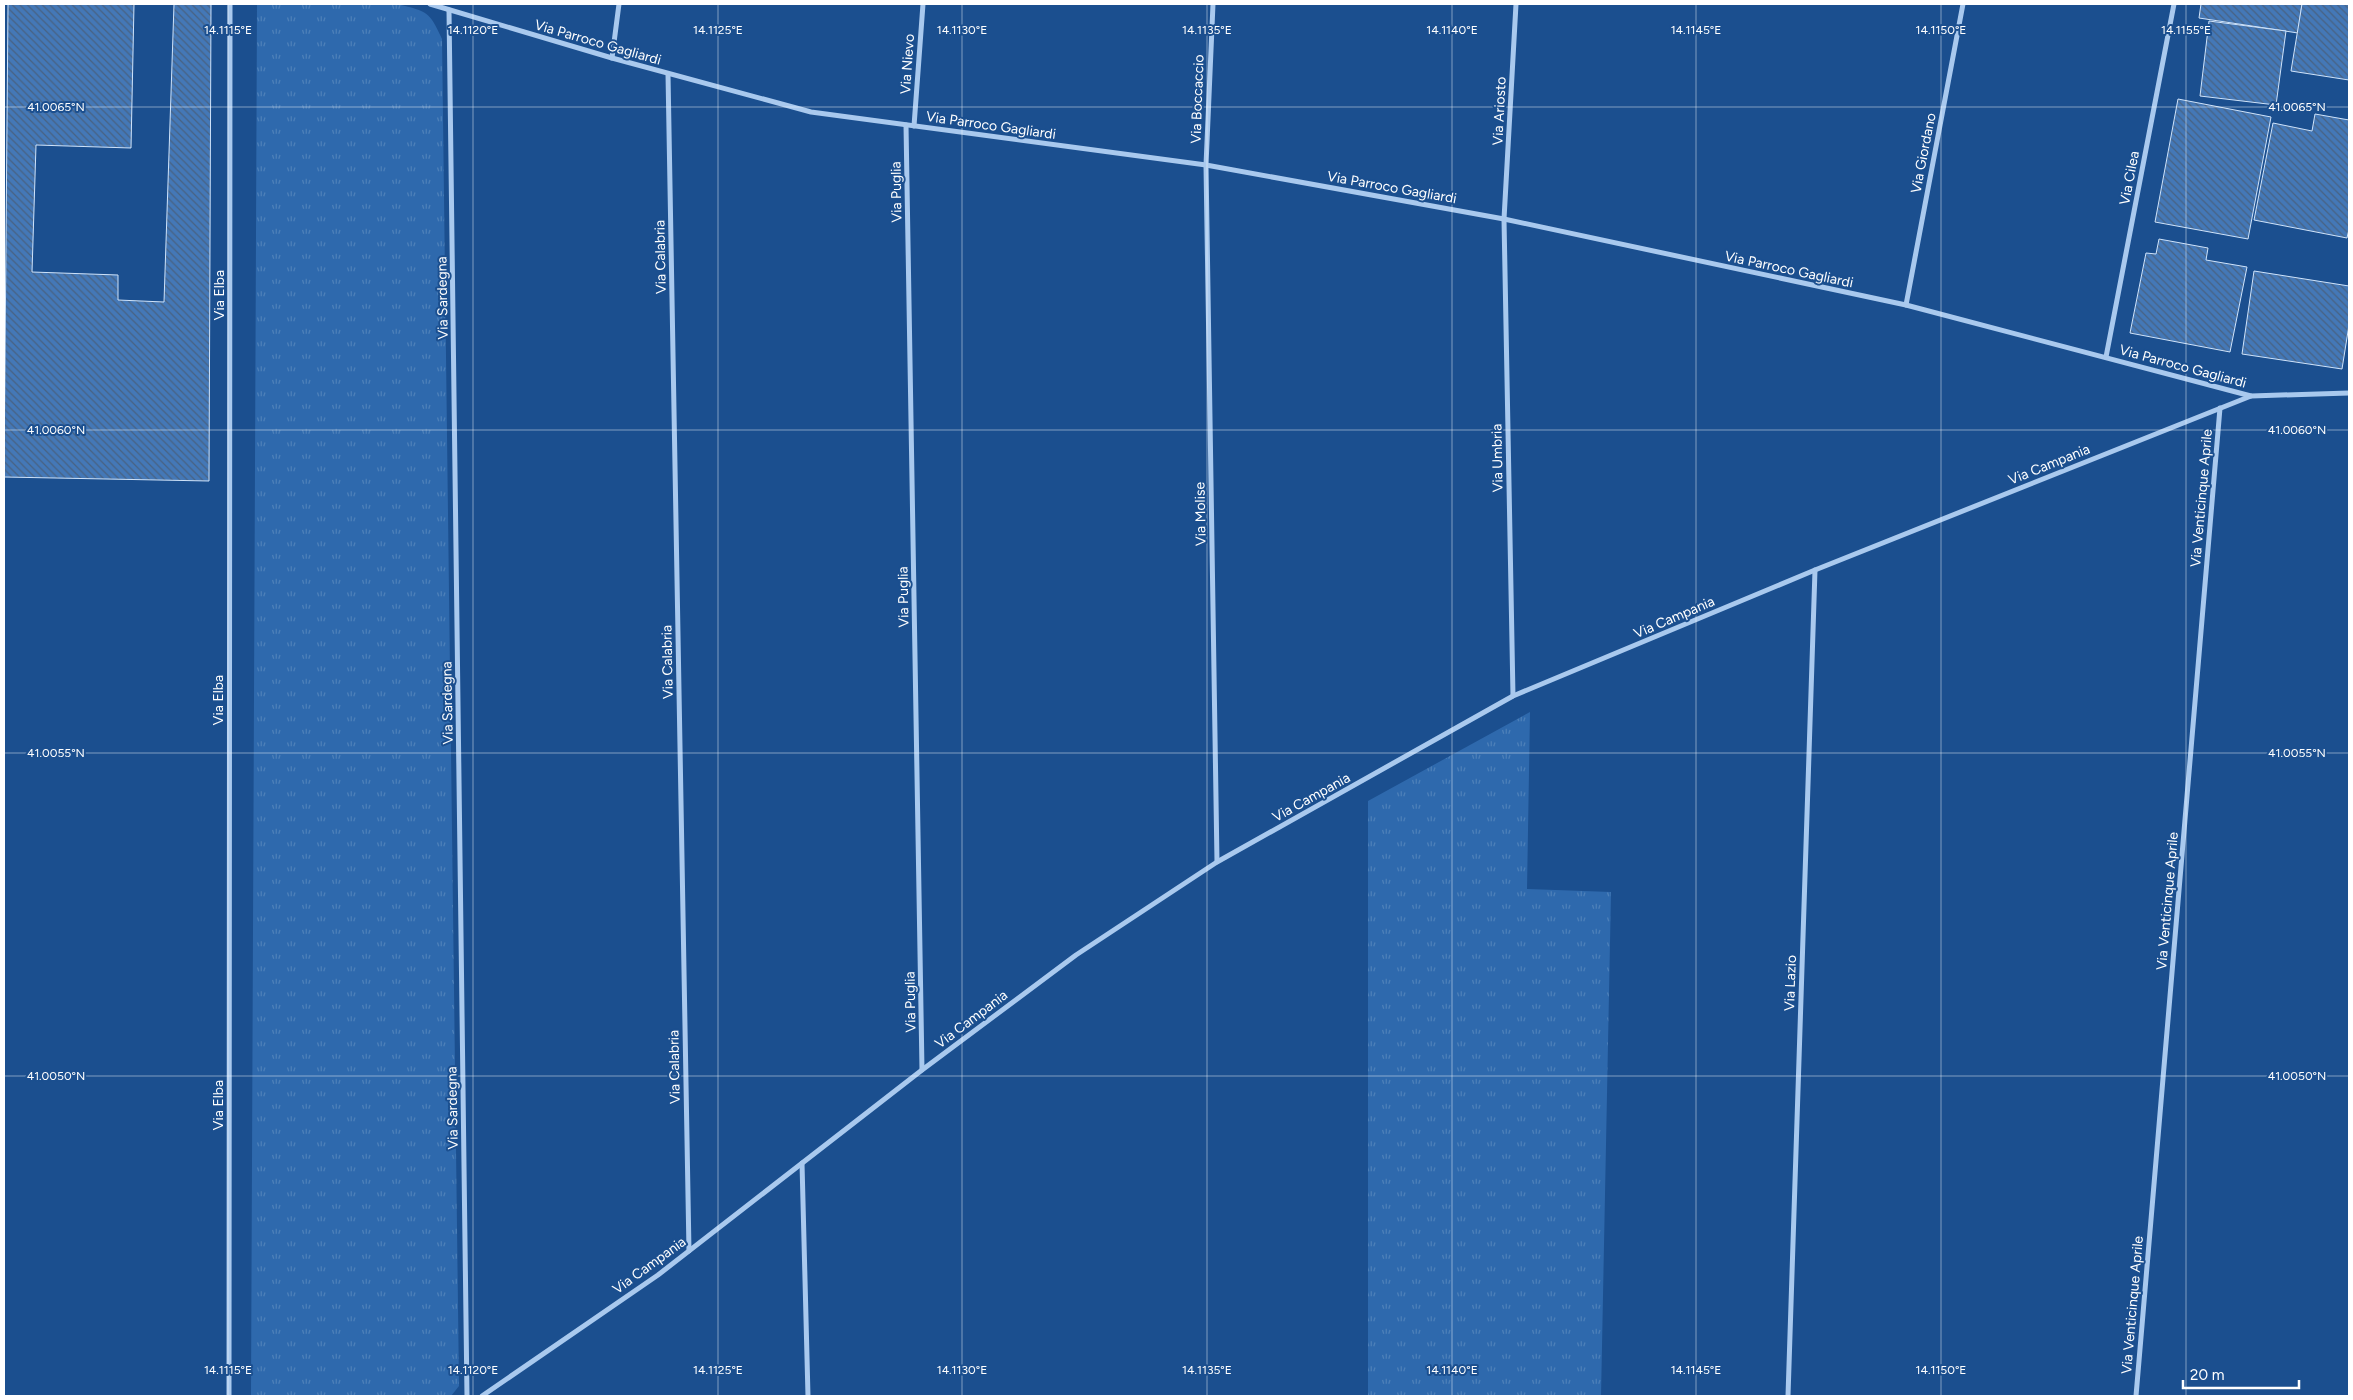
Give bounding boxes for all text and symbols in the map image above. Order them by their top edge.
street label: Via Parroco Gagliardi [533,16,663,69]
text: 14.1115°E [204,23,252,37]
text: 14.1120°E [448,23,498,37]
text: 14.1125°E [693,23,743,37]
text: 14.1130°E [937,23,987,37]
text: 14.1135°E [1182,23,1232,37]
text: 14.1140°E [1426,23,1478,37]
text: 14.1145°E [1671,23,1721,37]
text: 14.1150°E [1916,23,1966,37]
text: 14.1155°E [2161,23,2211,37]
street label: Via Nievo [897,33,918,95]
street label: Via Boccaccio [1187,54,1208,144]
street label: Via Ariosto [1489,76,1510,146]
text: 41.0065°N [27,100,85,114]
text: 41.0065°N [2268,100,2326,114]
street label: Via Parroco Gagliardi [925,108,1057,143]
street label: Via Giordano [1907,111,1940,195]
street label: Via Cilea [2116,150,2143,207]
street label: Via Puglia [887,161,906,223]
street label: Via Parroco Gagliardi [1326,168,1458,207]
street label: Via Calabria [651,220,670,294]
street label: Via Parroco Gagliardi [1723,248,1855,291]
street label: Via Sardegna [433,256,452,340]
street label: Via Elba [211,270,228,320]
street label: Via Parroco Gagliardi [2117,341,2248,392]
text: 41.0060°N [27,423,85,437]
text: 41.0060°N [2268,423,2326,437]
street label: Via Umbria [1488,424,1507,492]
street label: Via Venticinque Aprile [2187,428,2216,568]
street label: Via Campania [2006,440,2092,489]
street label: Via Molise [1191,481,1210,546]
street label: Via Puglia [894,566,913,628]
street label: Via Campania [1631,593,1717,642]
street label: Via Calabria [658,625,677,699]
street label: Via Sardegna [438,661,457,745]
street label: Via Elba [210,675,227,725]
text: 41.0055°N [27,746,85,760]
text: 41.0055°N [2268,746,2326,760]
street label: Via Campania [1269,769,1353,826]
street label: Via Venticinque Aprile [2153,831,2182,971]
street label: Via Lazio [1781,955,1800,1011]
street label: Via Puglia [901,971,920,1033]
street label: Via Campania [932,987,1011,1052]
street label: Via Calabria [665,1030,684,1104]
street label: Via Sardegna [443,1066,462,1150]
text: 41.0050°N [27,1069,85,1083]
text: 41.0050°N [2268,1069,2326,1083]
street label: Via Elba [210,1080,227,1130]
street label: Via Campania [609,1233,689,1298]
street label: Via Venticinque Aprile [2118,1235,2147,1375]
scale bar [2183,1358,2299,1390]
text: 14.1115°E [204,1363,252,1377]
text: 14.1120°E [448,1363,498,1377]
text: 14.1125°E [693,1363,743,1377]
text: 14.1130°E [937,1363,987,1377]
text: 14.1135°E [1182,1363,1232,1377]
text: 14.1140°E [1426,1363,1478,1377]
text: 14.1145°E [1671,1363,1721,1377]
text: 14.1150°E [1916,1363,1966,1377]
text: 20 m [2190,1366,2224,1384]

